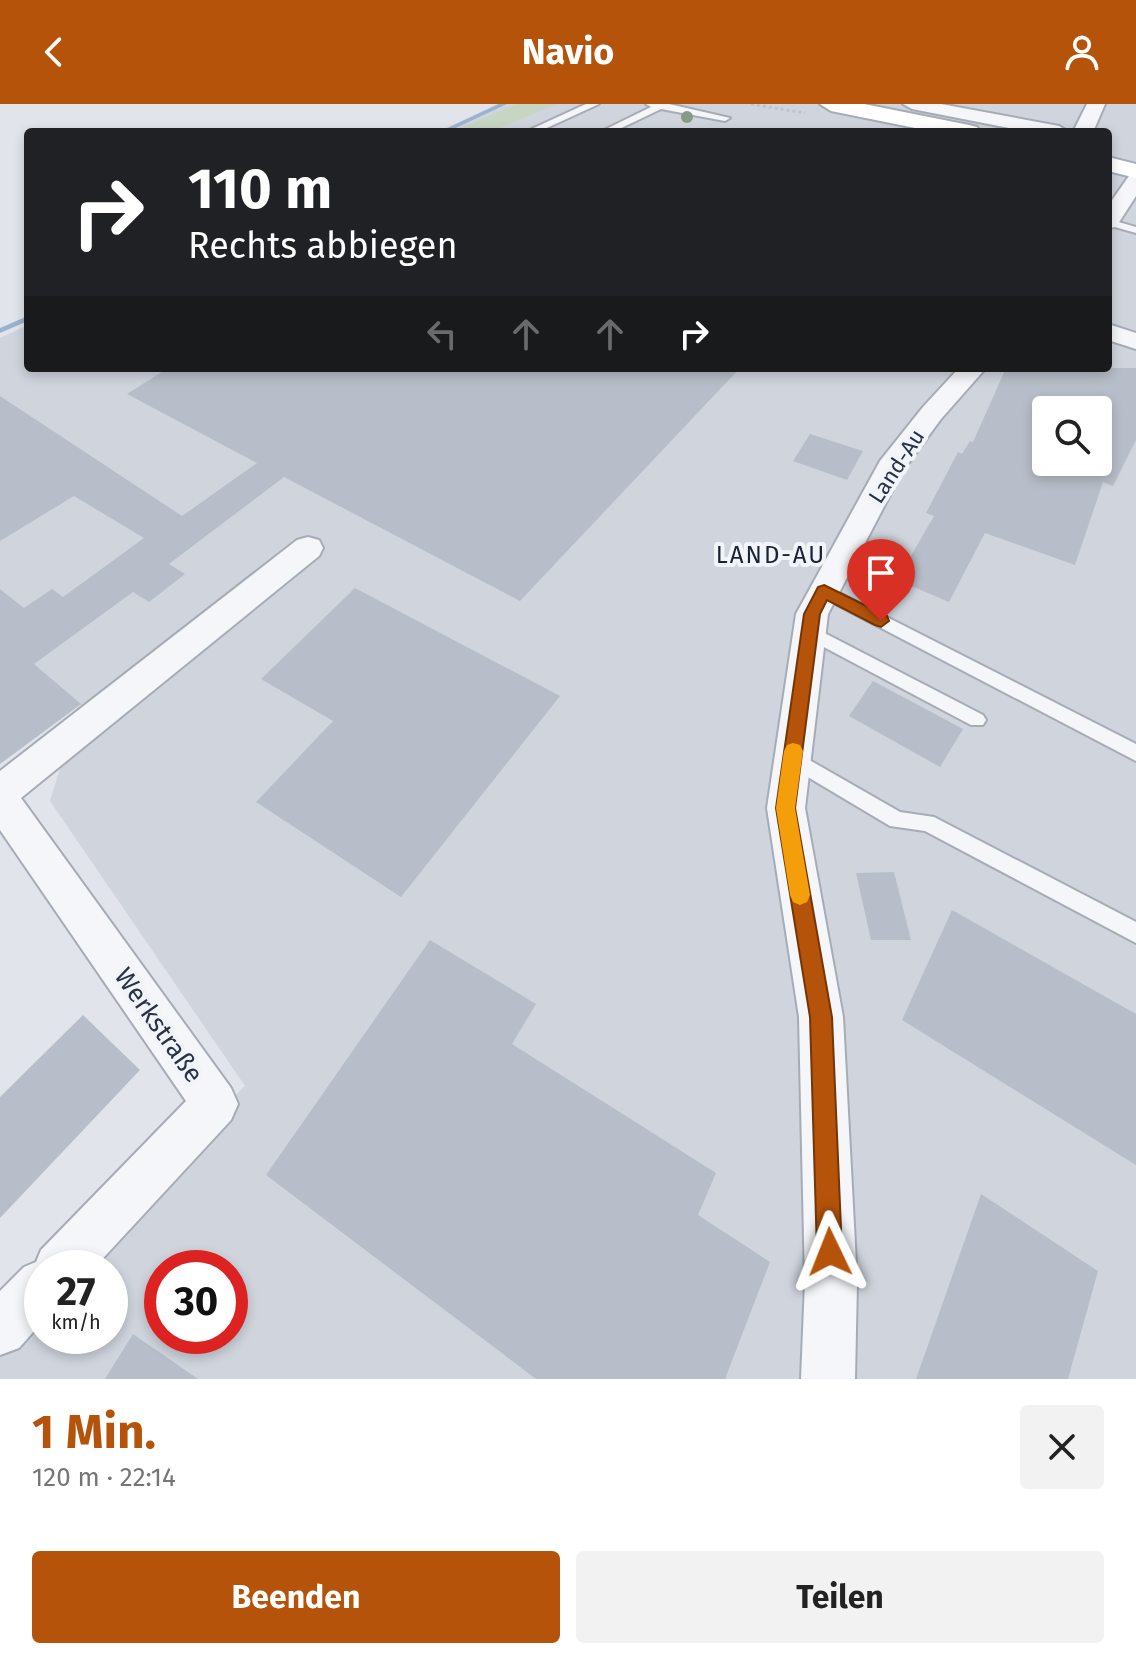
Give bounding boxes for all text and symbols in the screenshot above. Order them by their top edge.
icon: back [32,30,76,74]
text: Navio [522,30,614,74]
icon: person [1060,30,1104,74]
text: 110 m [188,156,332,223]
icon: right [56,160,160,264]
text: Rechts abbiegen [188,224,458,268]
icon: left [420,312,464,356]
icon: ahead [504,312,548,356]
icon: ahead [588,312,632,356]
icon: right [672,312,716,356]
map controls [1032,396,1112,476]
button: search [1032,396,1112,476]
street label: Land-Au [863,424,930,508]
pin [847,539,915,621]
district label: LAND-AU [716,541,826,569]
icon: arrive [859,551,903,595]
street label: Werkstraße [108,962,209,1089]
position arrow [788,1210,872,1294]
speed limit sign: 30 [144,1250,248,1354]
text: 27 [57,1268,96,1316]
text: km/h [51,1310,101,1334]
text: 1 Min. [32,1403,156,1461]
button: close [1020,1405,1104,1489]
text: 120 m · 22:14 [32,1462,176,1493]
button: Beenden [32,1551,560,1643]
button: Teilen [576,1551,1104,1643]

